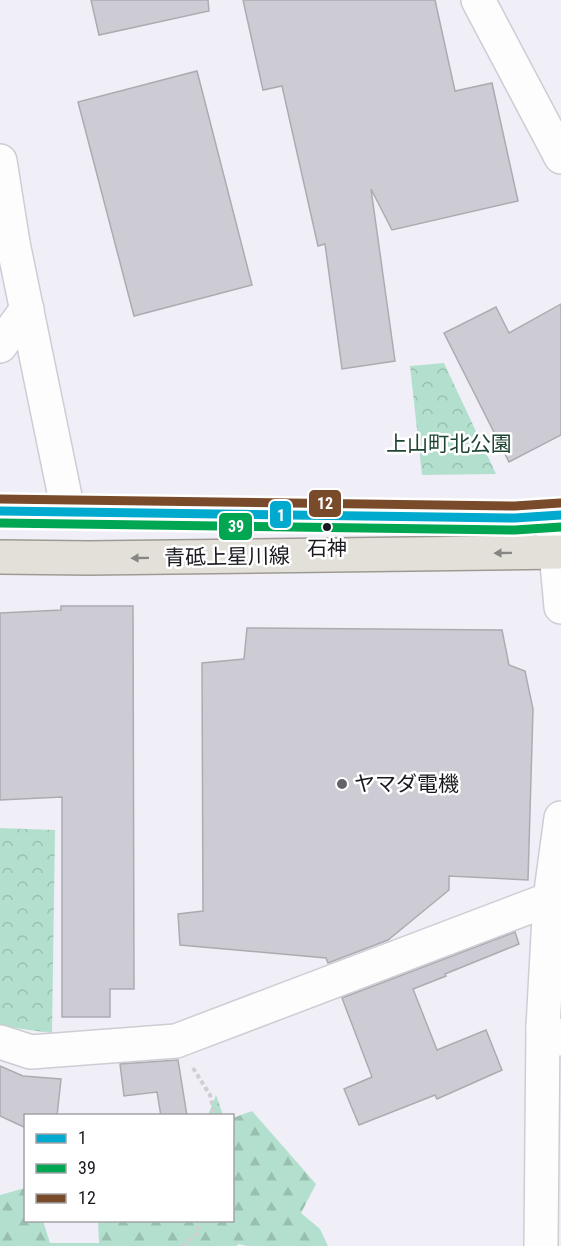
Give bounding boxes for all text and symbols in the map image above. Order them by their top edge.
park label: 上山町北公園 [386,432,512,456]
line badge: 12 [308,489,342,518]
text: 12 [317,494,333,513]
line badge: 1 [269,500,292,529]
text: 1 [277,506,285,525]
line badge: 39 [218,512,253,541]
text: 39 [228,517,244,536]
marker: 石神 [321,521,333,533]
place label: 石神 [307,536,347,560]
street label: 青砥上星川線 [164,544,290,570]
one-way arrow [493,548,512,558]
one-way arrow [130,553,149,563]
place label: ヤマダ電機 [354,772,459,796]
marker: ヤマダ電機 [335,777,349,791]
legend [24,1114,234,1222]
text: 1 [78,1127,87,1148]
text: 39 [78,1157,96,1178]
text: 12 [78,1187,96,1208]

